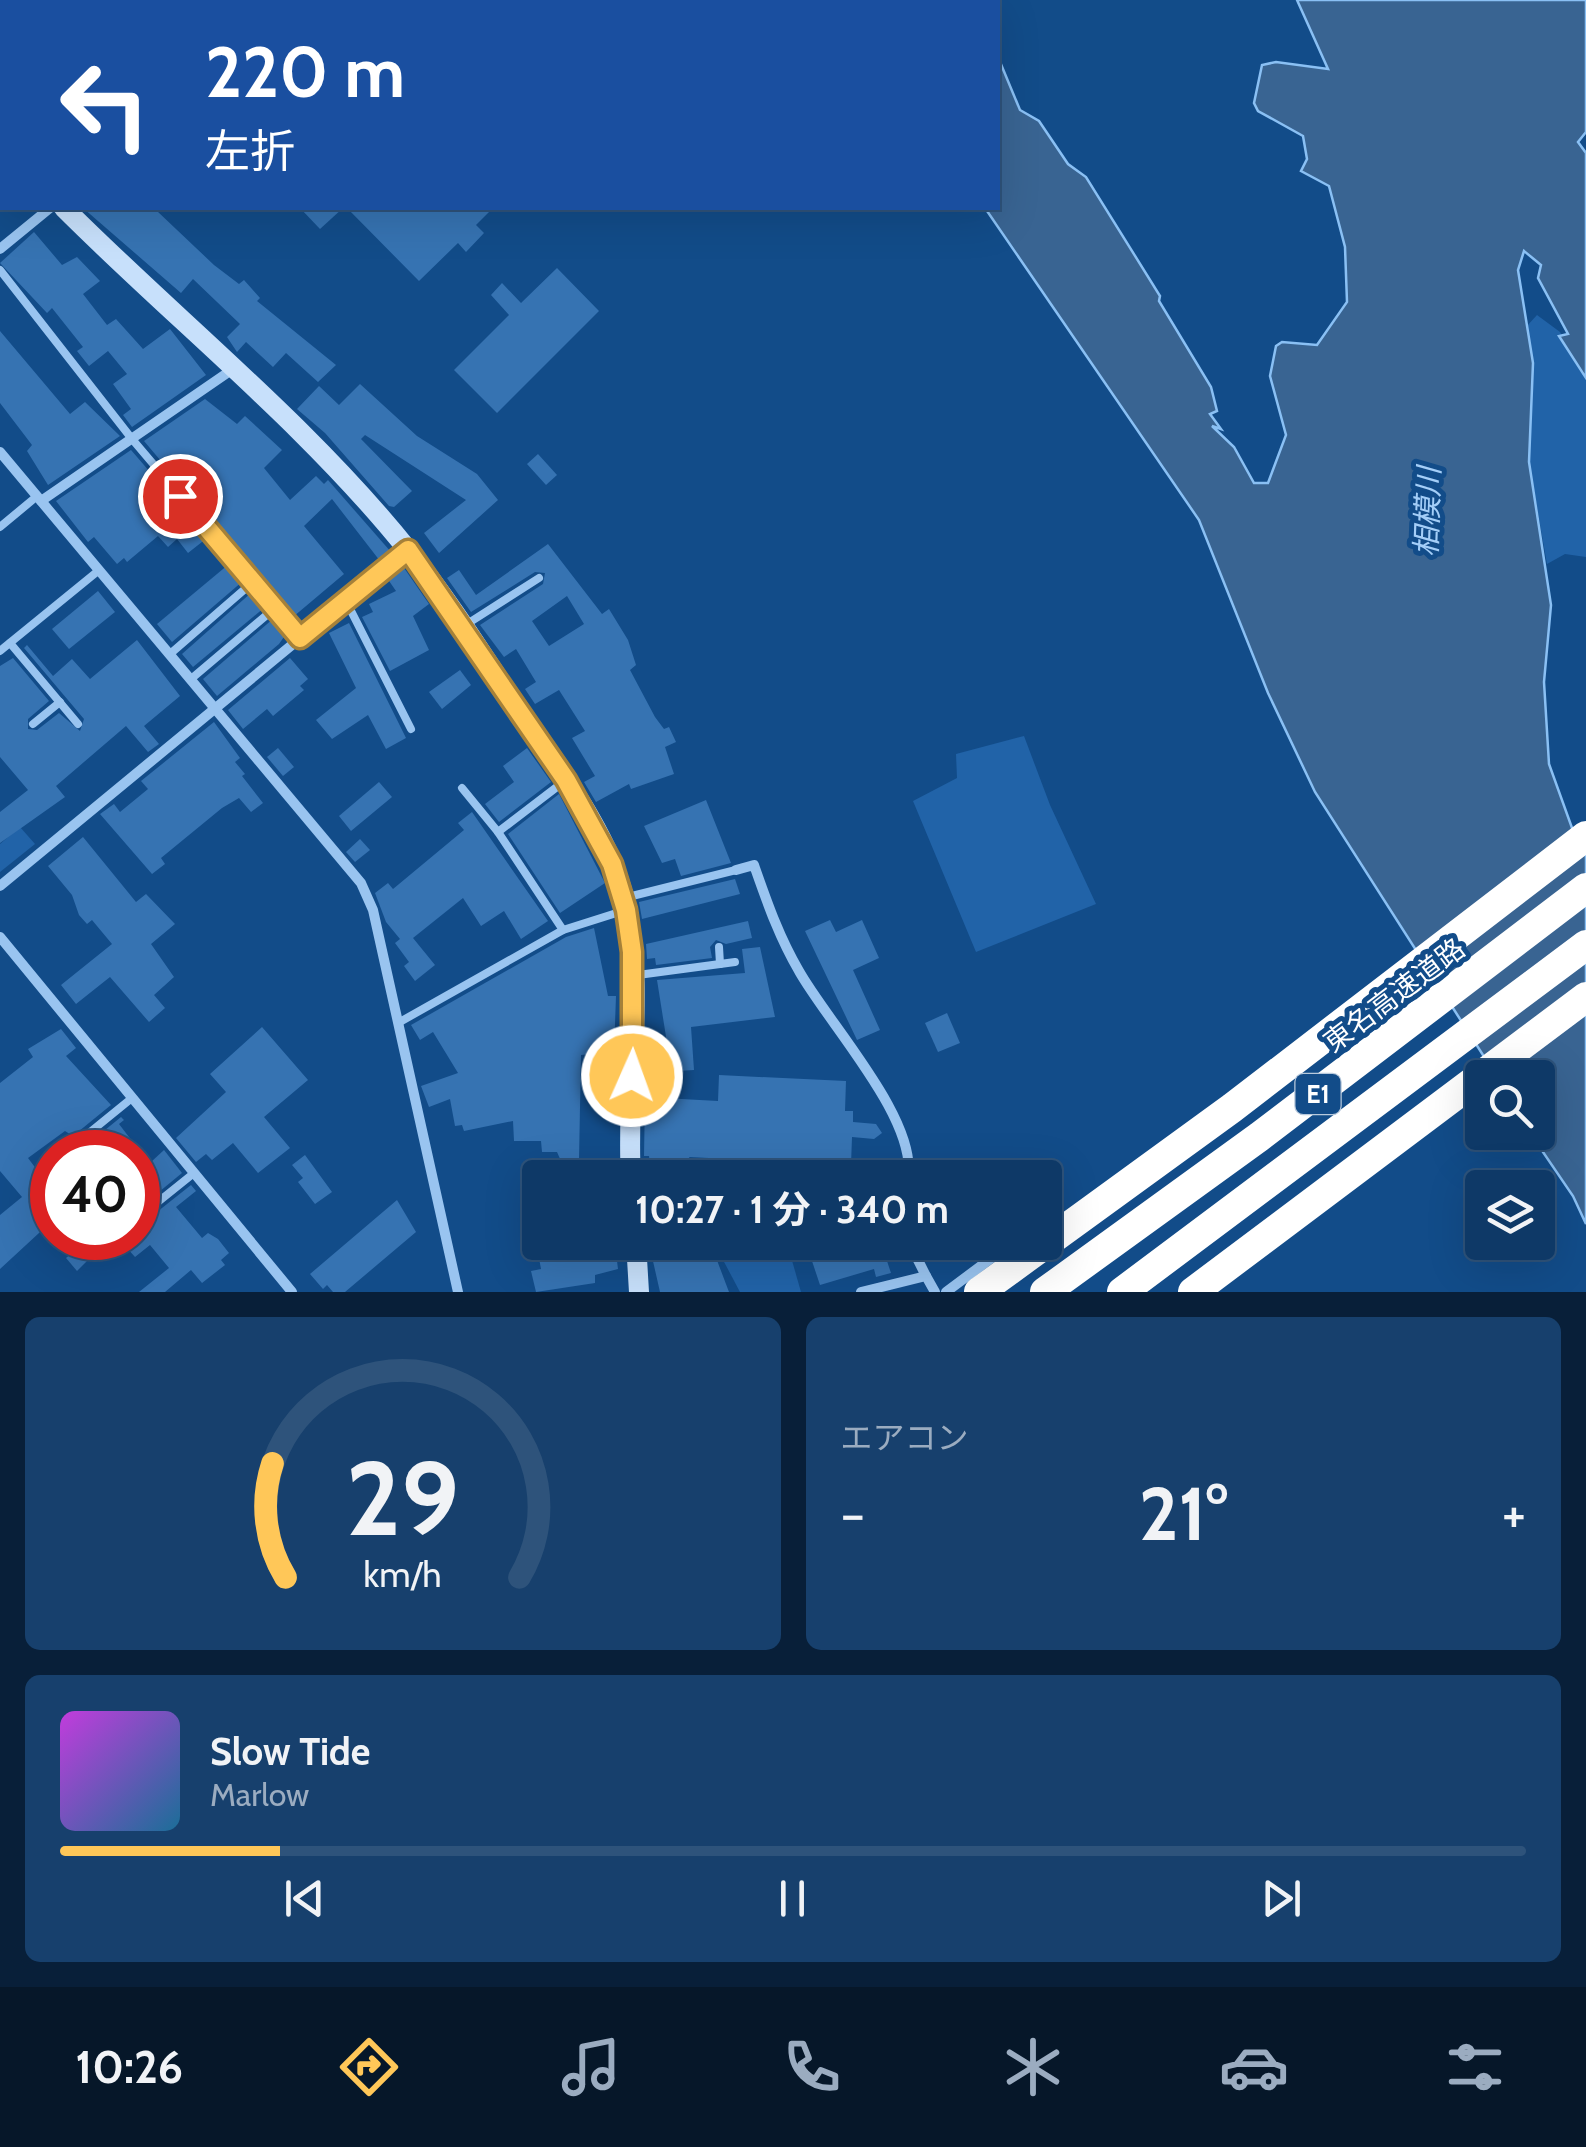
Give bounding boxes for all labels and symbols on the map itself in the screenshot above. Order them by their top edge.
pin [138,454,223,539]
water label: 相模川 [1407,463,1448,558]
street label: 東名高速道路 [1317,931,1471,1059]
position arrow [580,1024,684,1128]
road number: E1 [1296,1074,1340,1114]
speed limit sign: 40 [30,1130,160,1260]

